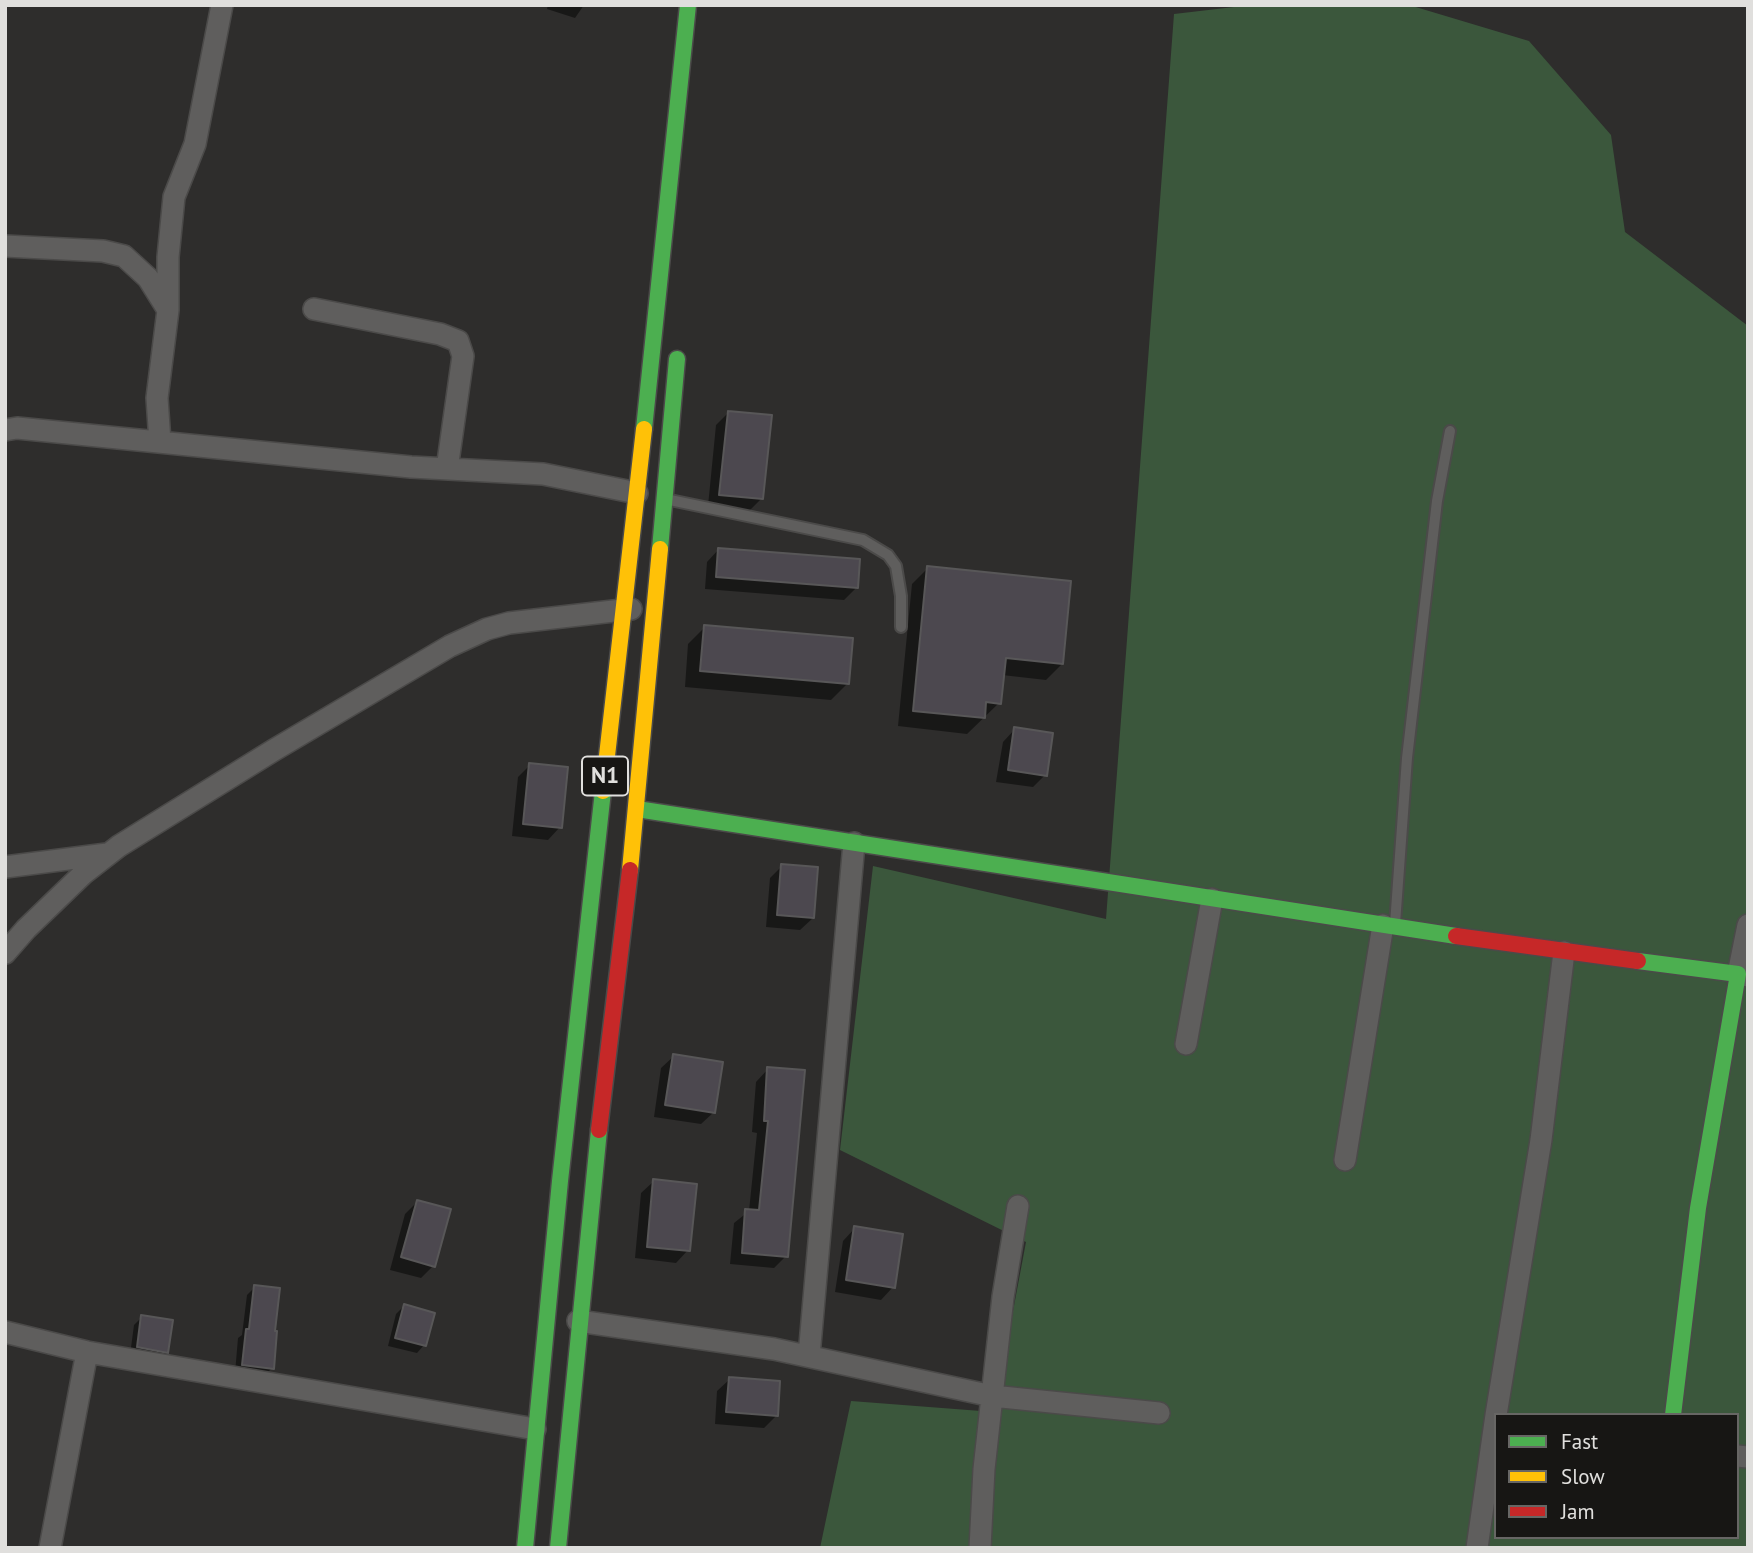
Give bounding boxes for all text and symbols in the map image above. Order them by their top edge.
road number: N1 [582,756,628,796]
legend [1494,1413,1739,1539]
text: Fast [1561,1428,1598,1455]
text: Slow [1561,1463,1605,1490]
text: Jam [1561,1498,1595,1525]

